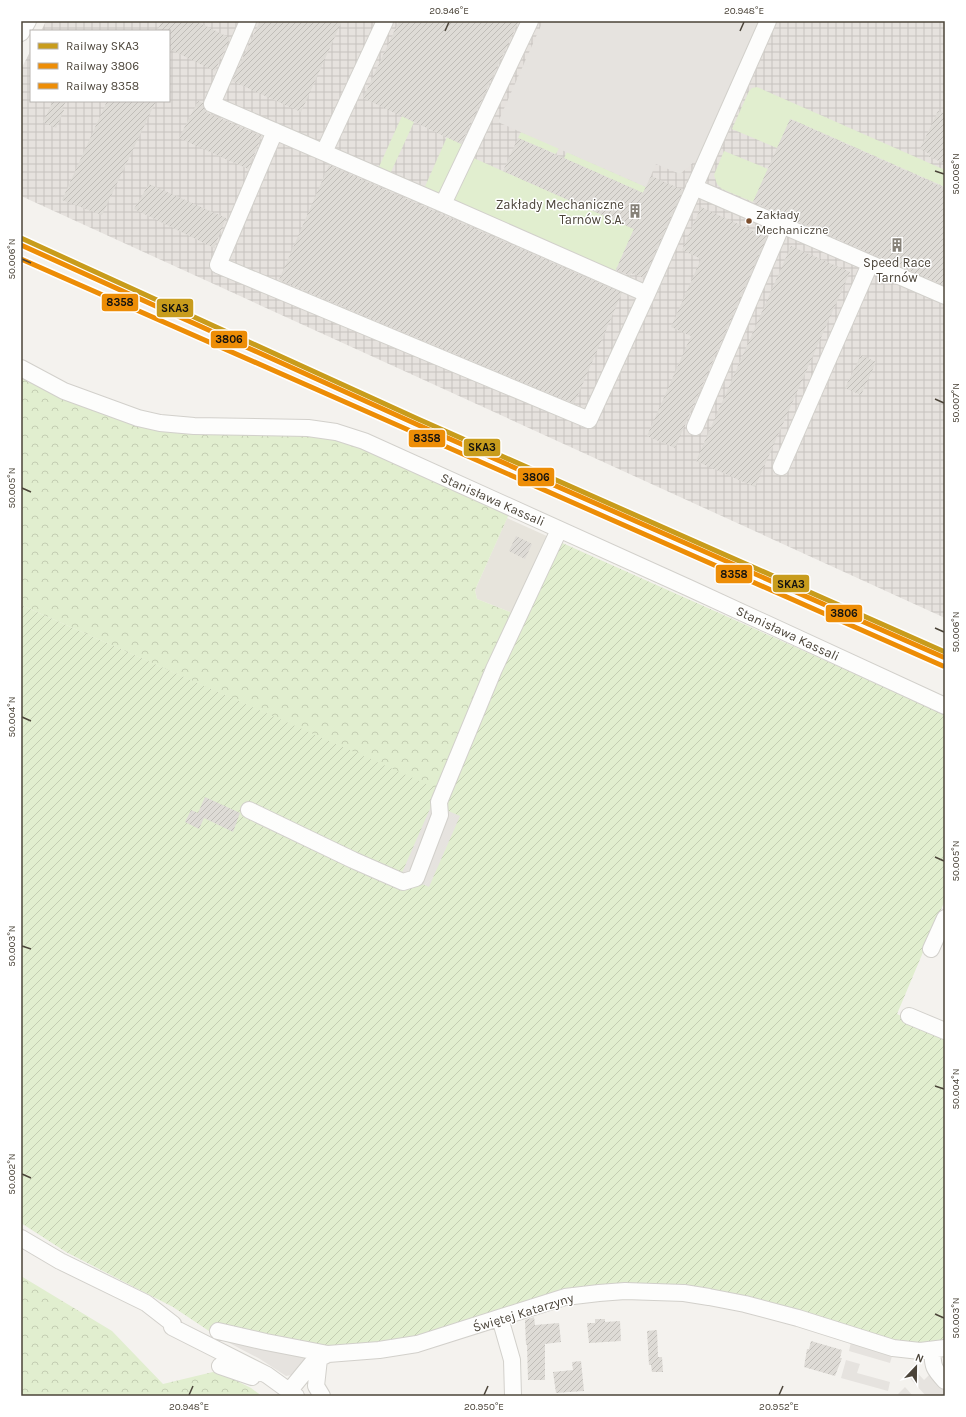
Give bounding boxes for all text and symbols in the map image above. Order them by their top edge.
text: 20.946°E [429,5,469,17]
text: 20.948°E [724,5,764,17]
legend [30,30,170,102]
text: Railway SKA3 [66,39,139,53]
text: Railway 3806 [66,59,139,73]
text: Railway 8358 [66,79,139,93]
text: 50.008°N [950,153,962,195]
place label: Zakłady Mechaniczne Tarnów S.A. [496,197,624,227]
building icon: Zakłady Mechaniczne Tarnów S.A. [627,203,643,219]
place label: Zakłady Mechaniczne [756,208,828,237]
marker: Zakłady Mechaniczne [744,216,754,226]
building icon: Speed Race Tarnów [889,237,905,253]
text: 50.006°N [6,238,18,280]
place label: Speed Race Tarnów [863,255,931,285]
line badge: 8358 [101,293,139,312]
text: 8358 [106,296,134,309]
line badge: SKA3 [156,298,194,318]
text: SKA3 [161,302,189,315]
line badge: 3806 [210,330,248,349]
text: 3806 [215,333,243,346]
text: 50.007°N [950,383,962,423]
line badge: 8358 [408,429,446,448]
text: 8358 [413,432,441,445]
line badge: SKA3 [463,438,501,457]
text: SKA3 [468,441,496,454]
text: 50.005°N [6,467,18,509]
line badge: 3806 [517,467,555,487]
street label: Stanisława Kassali [438,470,547,529]
text: 3806 [522,471,550,484]
line badge: 8358 [715,564,753,584]
text: 8358 [720,568,748,581]
line badge: SKA3 [772,574,810,593]
text: SKA3 [777,578,805,591]
street label: Stanisława Kassali [734,603,842,664]
line badge: 3806 [825,604,863,623]
text: 3806 [830,607,858,620]
text: 50.006°N [950,611,962,653]
text: 50.004°N [6,696,18,738]
text: 50.005°N [950,840,962,882]
text: 50.003°N [6,925,18,967]
text: 50.004°N [950,1068,962,1110]
text: 50.002°N [6,1153,18,1195]
street label: Świętej Katarzyny [471,1289,575,1335]
text: 50.003°N [950,1297,962,1339]
north arrow [896,1347,936,1387]
text: N [913,1351,926,1366]
text: 20.948°E [169,1401,209,1413]
text: 20.950°E [464,1401,504,1413]
text: 20.952°E [759,1401,799,1413]

